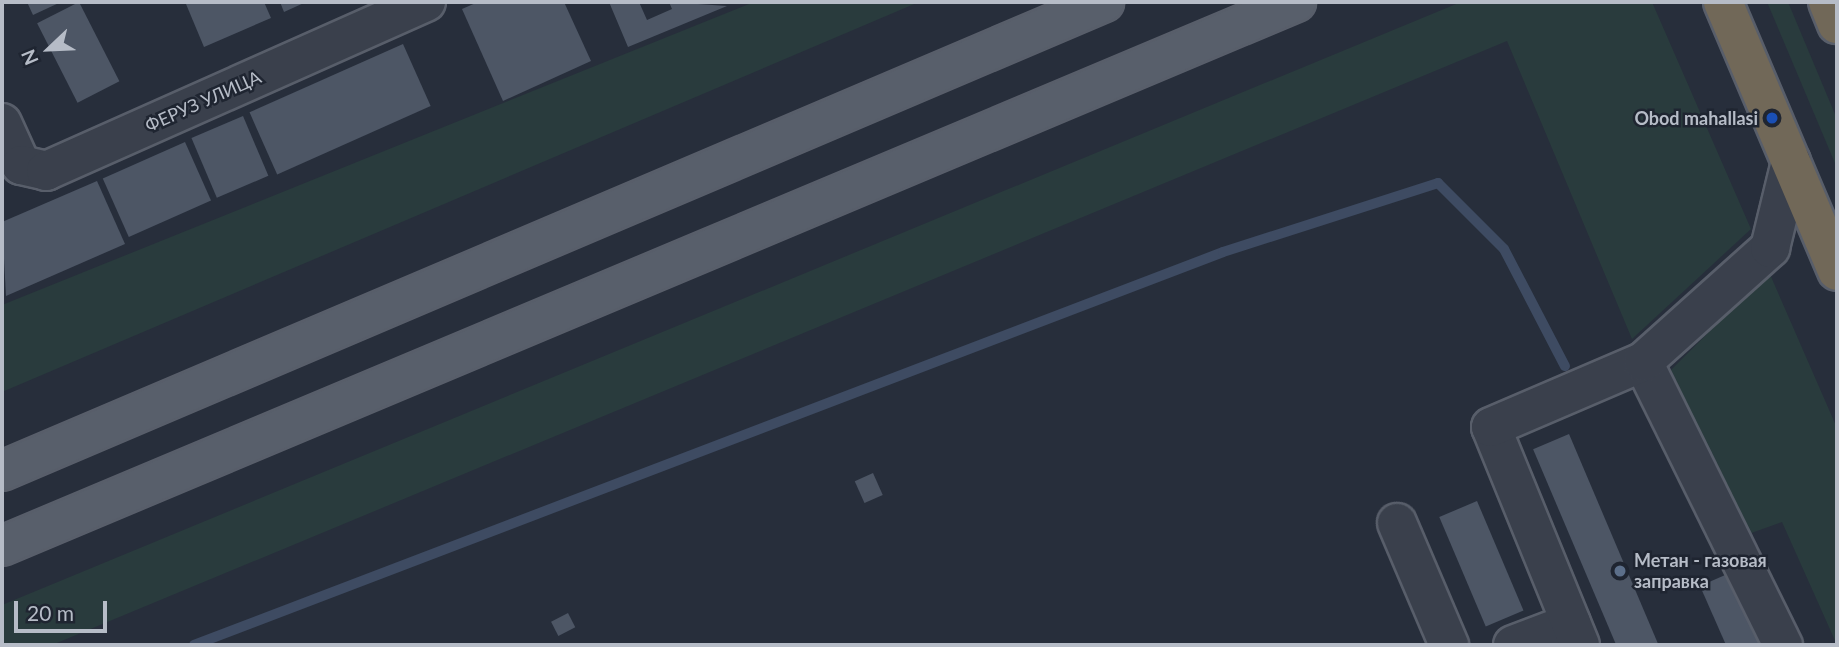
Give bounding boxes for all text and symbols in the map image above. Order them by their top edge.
north arrow [14,14,84,84]
text: N [16,46,43,69]
street label: ФЕРУЗ УЛИЦА [142,66,264,136]
place label: Obod mahallasi [1634,107,1758,129]
marker: Obod mahallasi [1764,110,1780,126]
place label: Метан - газовая заправка [1634,550,1767,592]
marker: Метан - газовая заправка [1612,563,1628,579]
scale bar [18,588,110,632]
text: 20 m [27,600,74,625]

